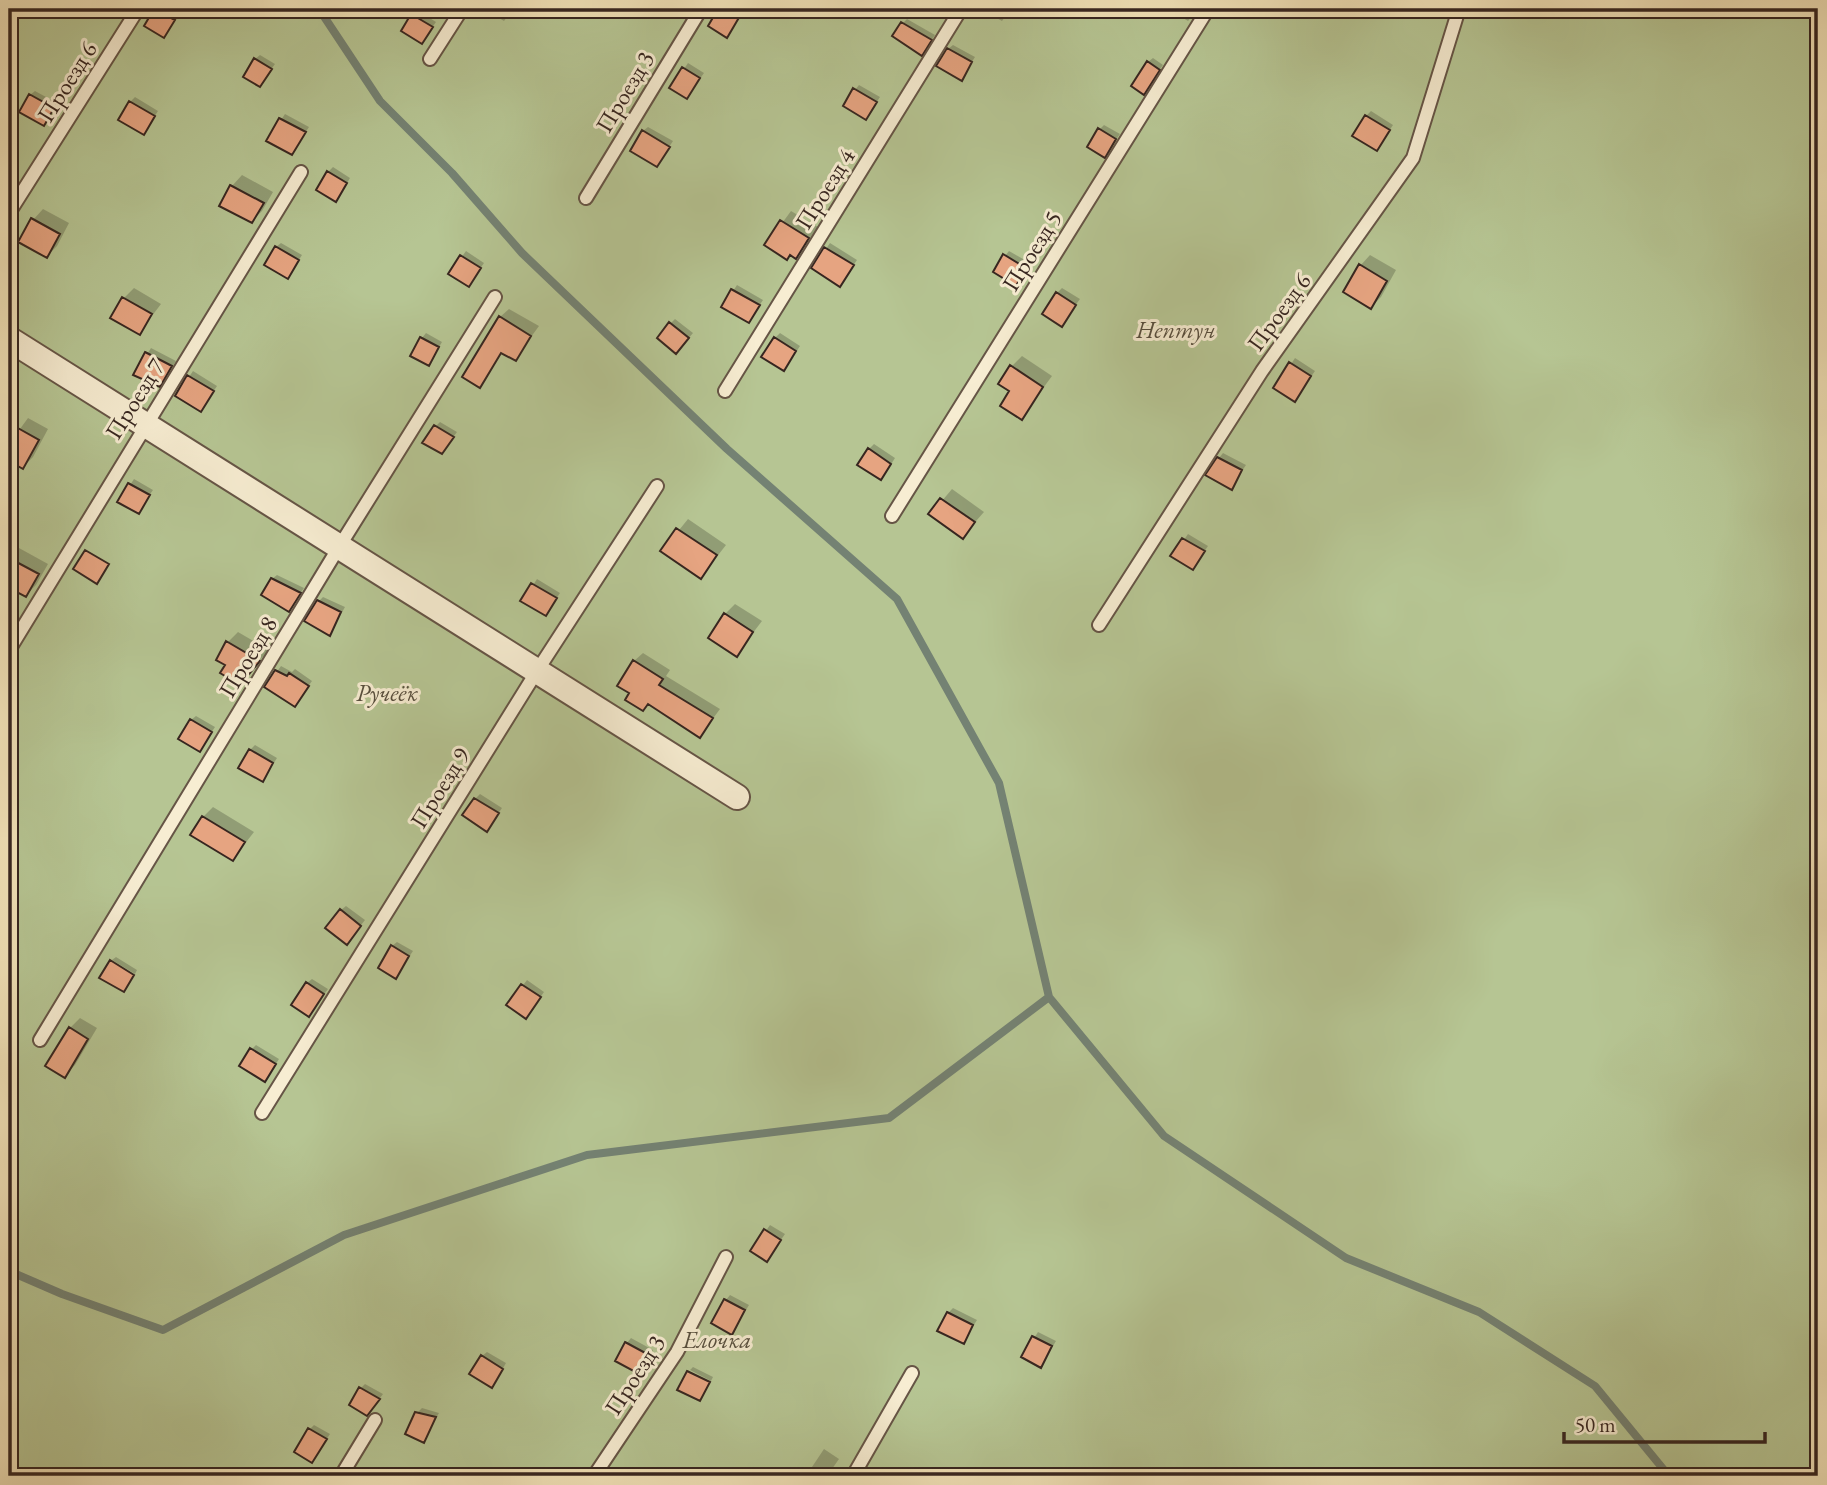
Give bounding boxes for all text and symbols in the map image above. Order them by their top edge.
street label: Проезд 6 [30,36,103,128]
street label: Проезд 3 [588,45,661,138]
street label: Проезд 4 [788,142,862,235]
street label: Проезд 5 [995,205,1068,297]
street label: Проезд 6 [1240,266,1317,357]
park label: Нептун [1135,314,1216,345]
street label: Проезд 7 [98,352,172,445]
street label: Проезд 8 [211,610,284,703]
park label: Ручеёк [356,677,419,708]
street label: Проезд 9 [403,741,477,834]
park label: Елочка [682,1324,751,1355]
street label: Проезд 3 [597,1329,672,1421]
scale bar [1564,1401,1766,1445]
text: 50 m [1575,1411,1616,1438]

